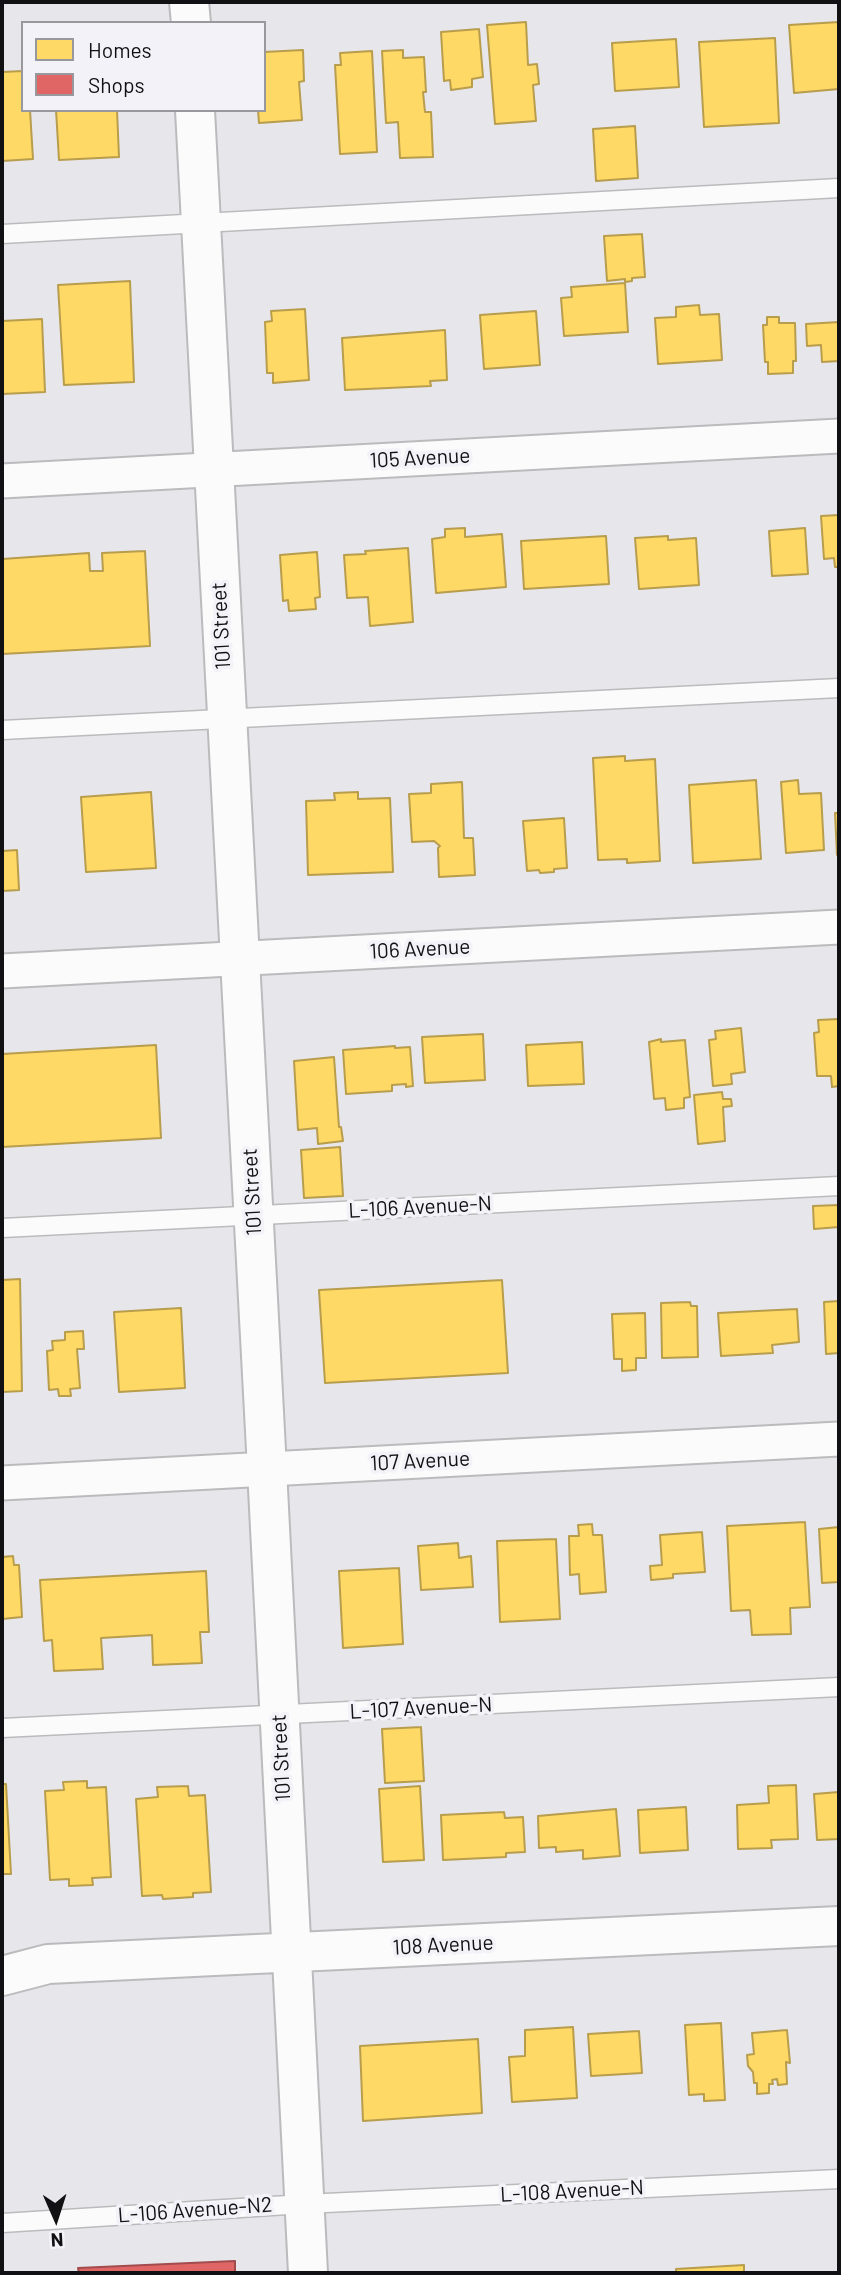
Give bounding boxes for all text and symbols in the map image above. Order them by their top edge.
legend [21,21,266,112]
text: Homes [88,37,152,62]
text: Shops [88,72,145,97]
street label: 105 Avenue [369,443,471,473]
street label: 101 Street [206,582,236,670]
street label: 106 Avenue [369,934,471,964]
street label: 101 Street [237,1148,267,1236]
street label: L-106 Avenue-N [348,1191,492,1223]
street label: 107 Avenue [369,1446,471,1476]
street label: L-107 Avenue-N [349,1692,493,1724]
street label: 101 Street [266,1714,296,1802]
street label: 108 Avenue [392,1930,494,1960]
street label: L-108 Avenue-N [500,2175,644,2207]
north arrow [21,2184,91,2254]
street label: L-106 Avenue-N2 [117,2192,273,2228]
text: N [50,2229,64,2252]

